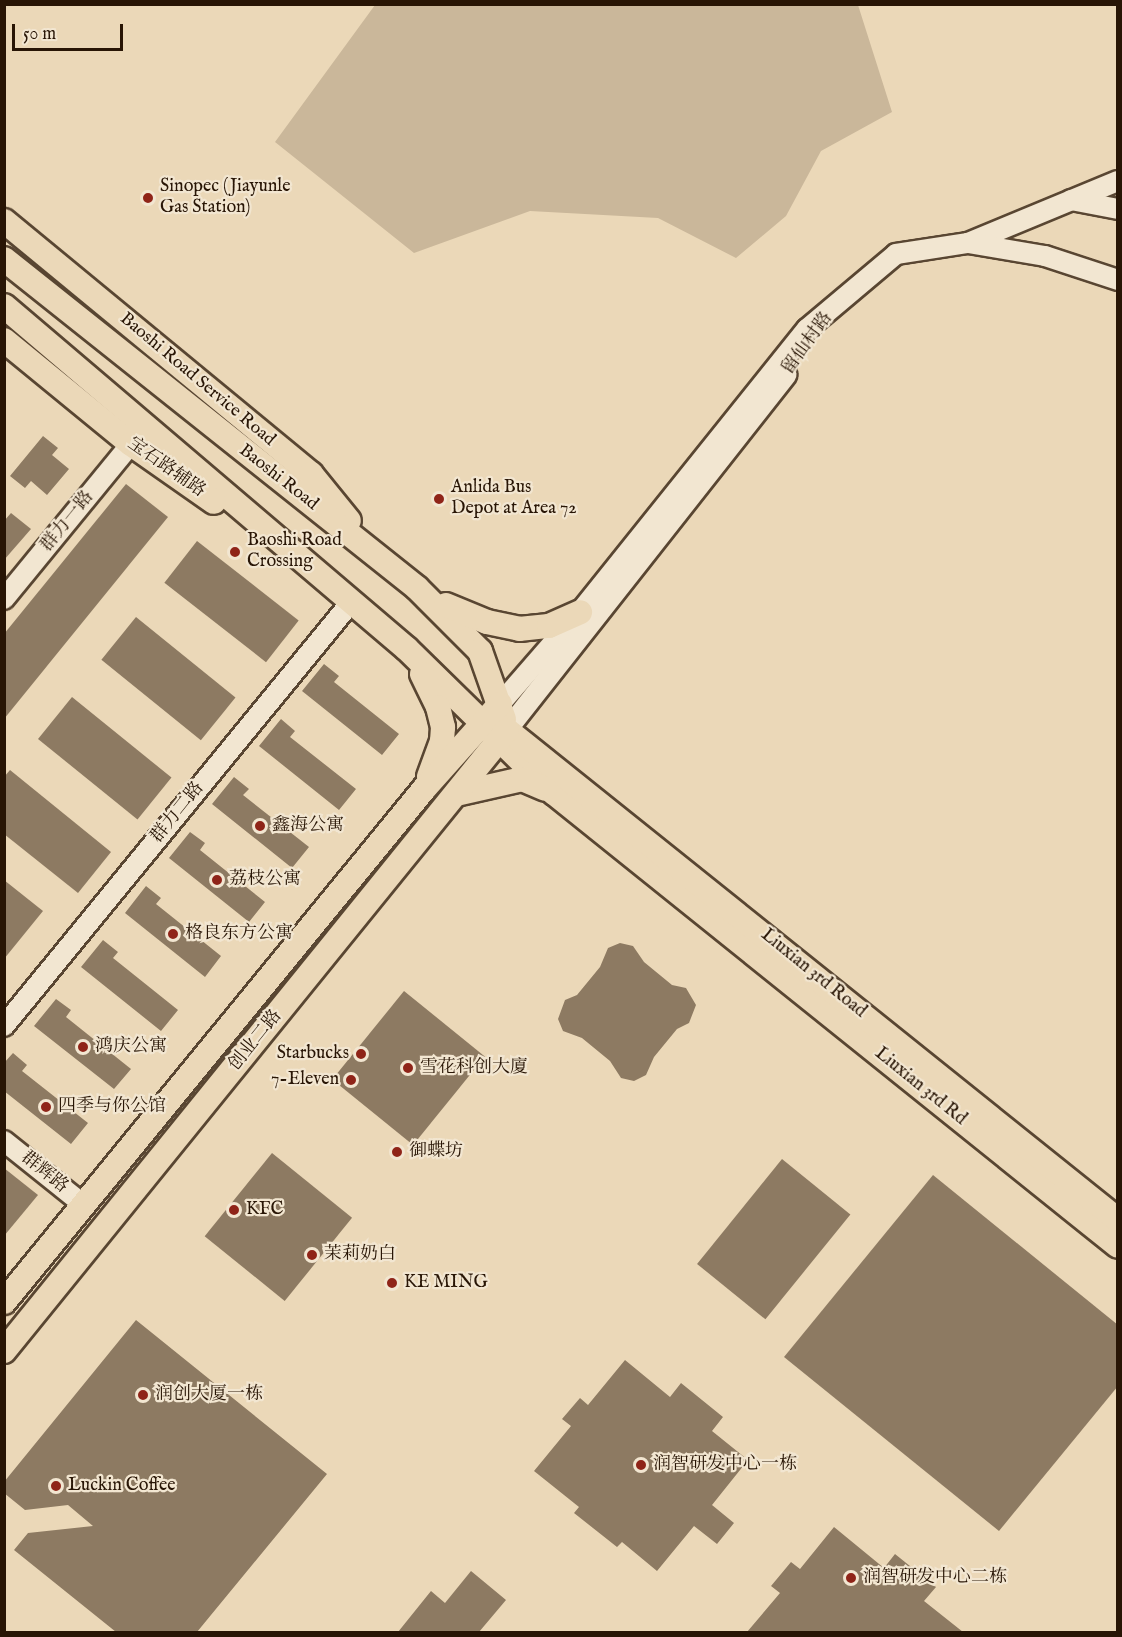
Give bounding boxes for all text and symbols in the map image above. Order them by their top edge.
scale bar [15,12,126,50]
text: 50 m [23,23,56,46]
place label: Sinopec (Jiayunle Gas Station) [160,177,290,219]
marker: Sinopec (Jiayunle Gas Station) [141,191,155,205]
street label: Baoshi Road Service Road [115,309,279,451]
street label: 留仙村路 [778,309,838,379]
street label: 宝石路辅路 [123,433,209,503]
street label: Baoshi Road [234,440,322,516]
place label: Anlida Bus Depot at Area 72 [451,478,577,520]
street label: 群力一路 [37,487,99,557]
marker: Anlida Bus Depot at Area 72 [432,492,446,506]
place label: Baoshi Road Crossing [247,531,342,574]
marker: Baoshi Road Crossing [228,545,242,559]
street label: 群力二路 [147,778,209,848]
place label: 鑫海公寓 [272,815,344,837]
marker: 鑫海公寓 [253,819,267,833]
place label: 荔枝公寓 [229,869,301,891]
marker: 荔枝公寓 [210,873,224,887]
place label: 格良东方公寓 [185,923,293,945]
street label: Liuxian 3rd Road [756,925,870,1023]
marker: 格良东方公寓 [166,927,180,941]
street label: 创业二路 [225,1006,287,1076]
place label: 鸿庆公寓 [95,1036,167,1058]
marker: 鸿庆公寓 [76,1040,90,1054]
place label: Starbucks [277,1043,349,1065]
street label: Liuxian 3rd Rd [870,1043,970,1131]
marker: Starbucks [354,1047,368,1061]
place label: 雪花科创大廈 [420,1057,528,1079]
marker: 雪花科创大廈 [401,1061,415,1075]
place label: 7-Eleven [271,1069,339,1091]
marker: 7-Eleven [344,1073,358,1087]
place label: 四季与你公馆 [58,1096,166,1118]
marker: 四季与你公馆 [39,1100,53,1114]
place label: 御蝶坊 [409,1141,463,1163]
marker: 御蝶坊 [390,1145,404,1159]
street label: 群辉路 [16,1148,72,1198]
place label: KFC [246,1199,283,1221]
marker: KFC [227,1203,241,1217]
place label: 茉莉奶白 [324,1244,396,1266]
marker: 茉莉奶白 [305,1248,319,1262]
place label: KE MING [404,1272,488,1294]
marker: KE MING [385,1276,399,1290]
place label: 润创大厦一栋 [155,1384,263,1406]
marker: 润创大厦一栋 [136,1388,150,1402]
place label: 润智研发中心一栋 [653,1454,797,1476]
marker: 润智研发中心一栋 [634,1458,648,1472]
place label: Luckin Coffee [68,1475,176,1497]
marker: Luckin Coffee [49,1479,63,1493]
place label: 润智研发中心二栋 [863,1567,1007,1589]
marker: 润智研发中心二栋 [844,1571,858,1585]

